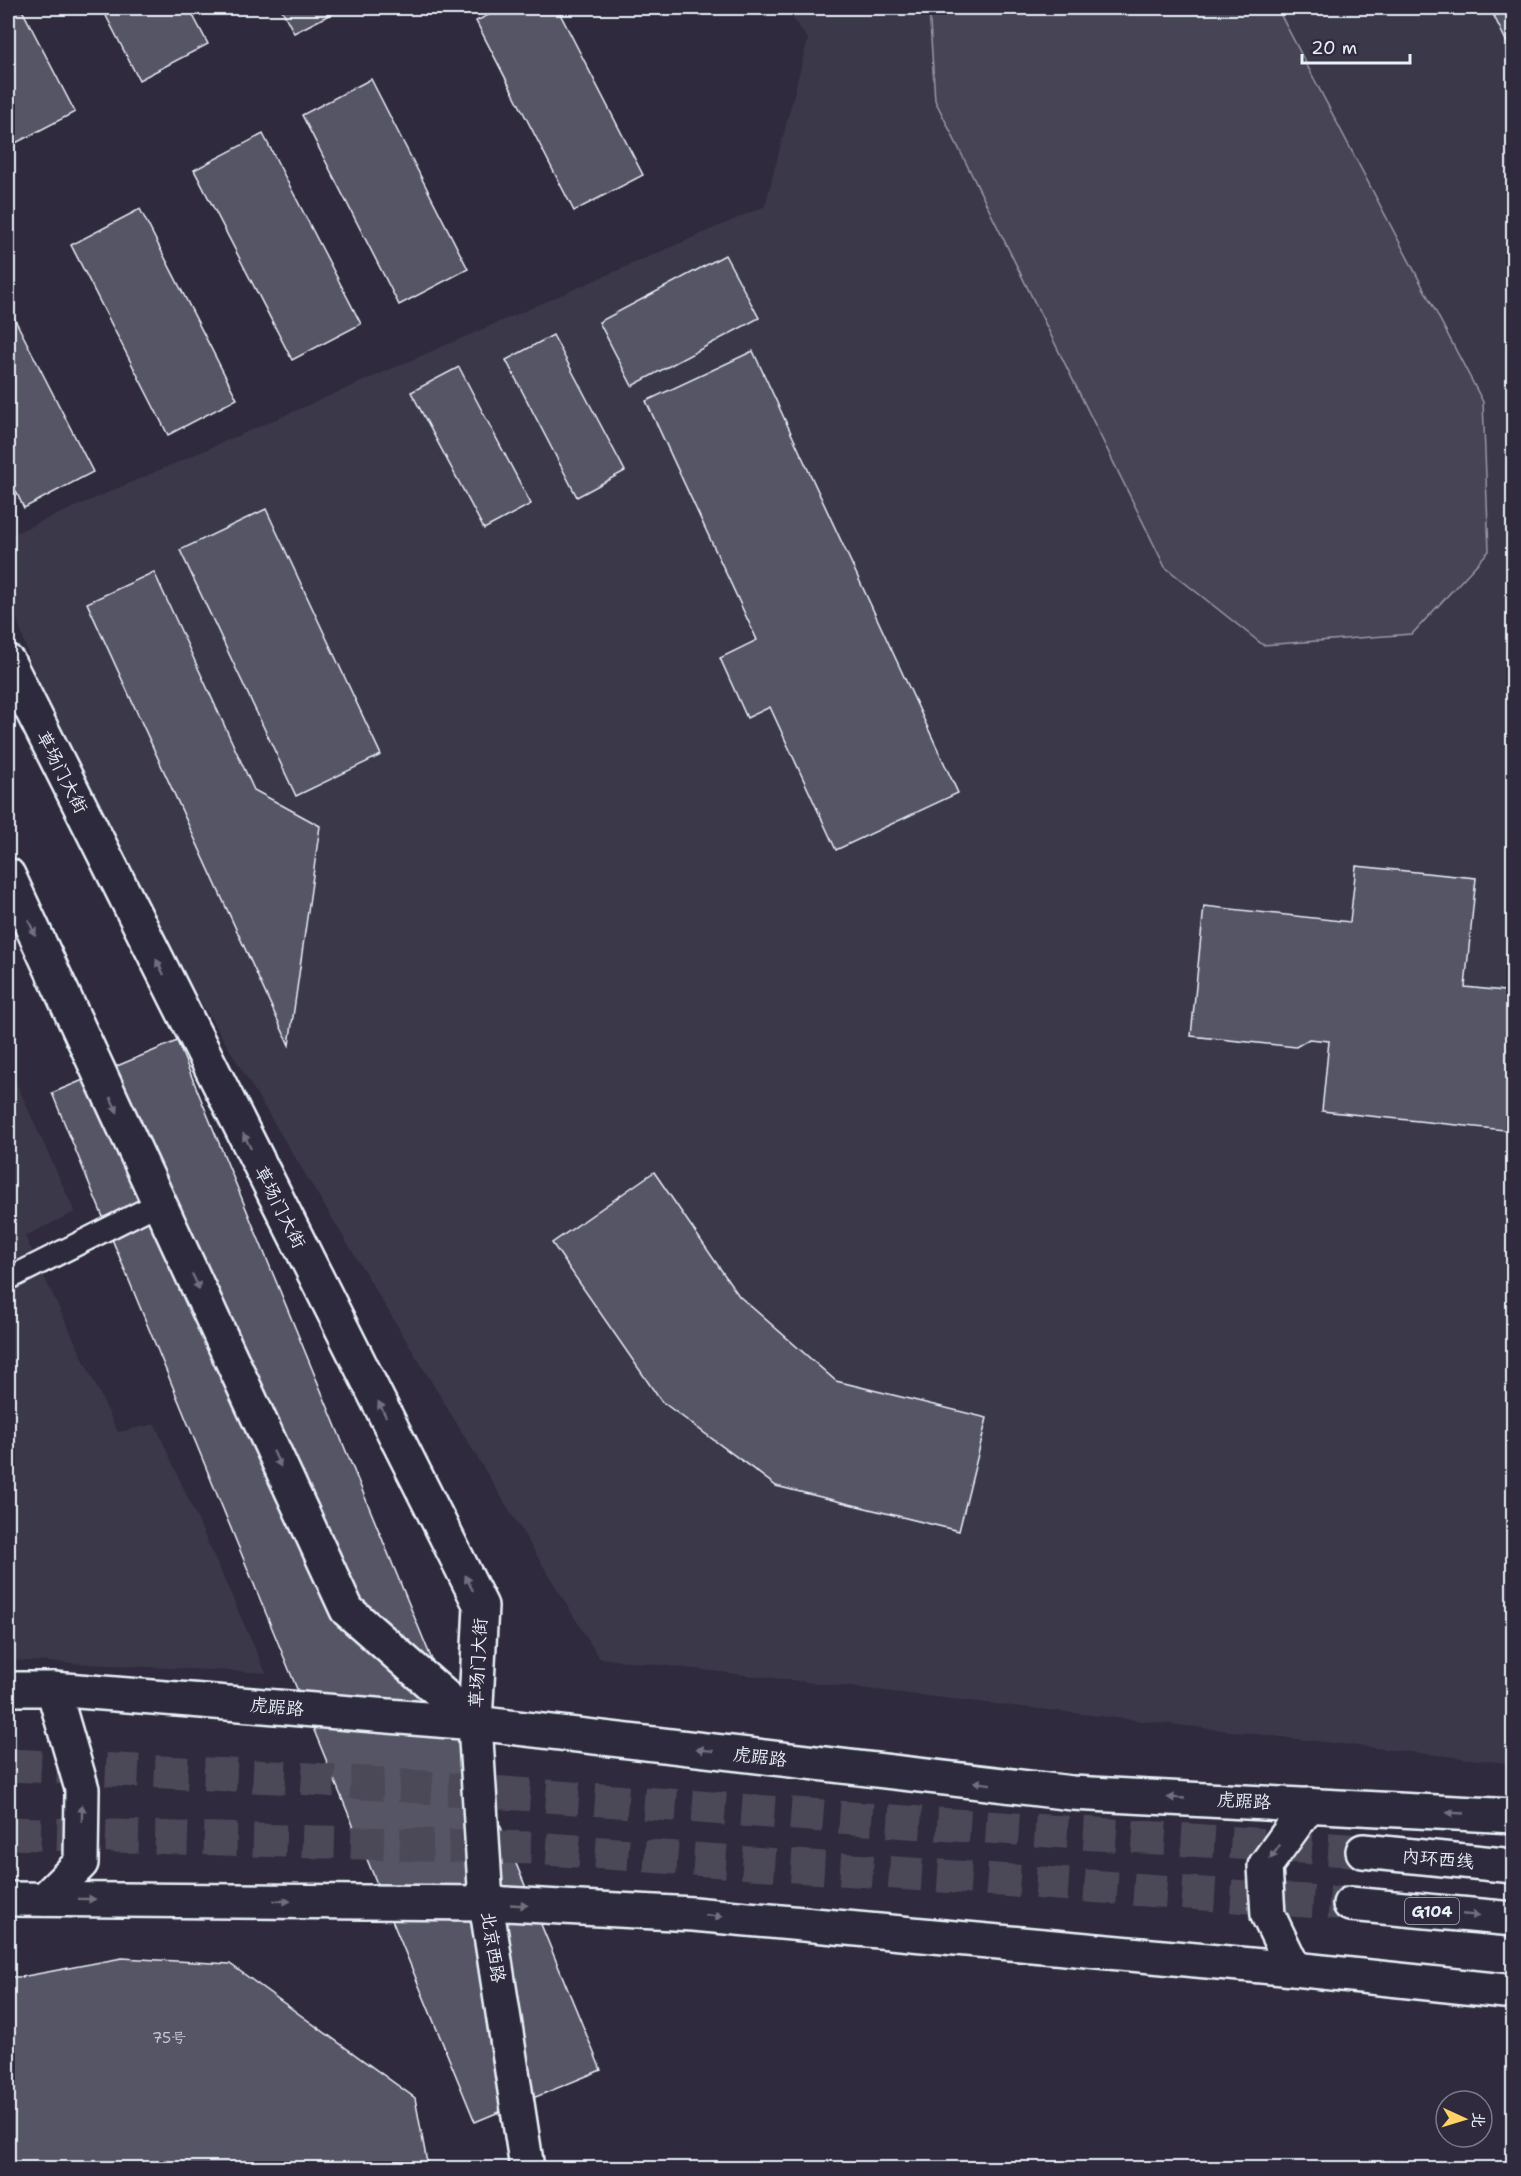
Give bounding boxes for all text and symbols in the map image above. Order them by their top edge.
scale bar [1302,27,1410,65]
text: 20 m [1311,36,1357,60]
street label: 草场门大街 [31,726,93,818]
one-way arrow [27,919,37,937]
one-way arrow [155,958,165,975]
one-way arrow [109,1096,119,1114]
one-way arrow [243,1132,253,1150]
street label: 草场门大街 [249,1161,311,1253]
one-way arrow [191,1273,200,1290]
one-way arrow [377,1401,387,1418]
one-way arrow [273,1450,282,1467]
one-way arrow [465,1575,474,1592]
street label: 草场门大街 [464,1617,492,1709]
street label: 虎踞路 [249,1693,305,1721]
street label: 虎踞路 [732,1742,788,1772]
one-way arrow [696,1745,715,1755]
one-way arrow [973,1778,992,1787]
street label: 虎踞路 [1216,1788,1272,1814]
one-way arrow [1167,1794,1186,1803]
one-way arrow [77,1804,87,1823]
one-way arrow [1446,1808,1465,1817]
one-way arrow [1269,1844,1281,1860]
street label: 内环西线 [1401,1844,1475,1874]
one-way arrow [77,1894,96,1904]
one-way arrow [272,1896,291,1906]
road number: G104 [1405,1898,1459,1924]
one-way arrow [509,1900,528,1909]
street label: 北京西路 [476,1910,510,1984]
one-way arrow [1461,1910,1480,1920]
one-way arrow [704,1911,723,1921]
house number: 75号 [152,2028,186,2048]
north arrow [1434,2089,1494,2149]
text: 北 [1467,2111,1489,2129]

